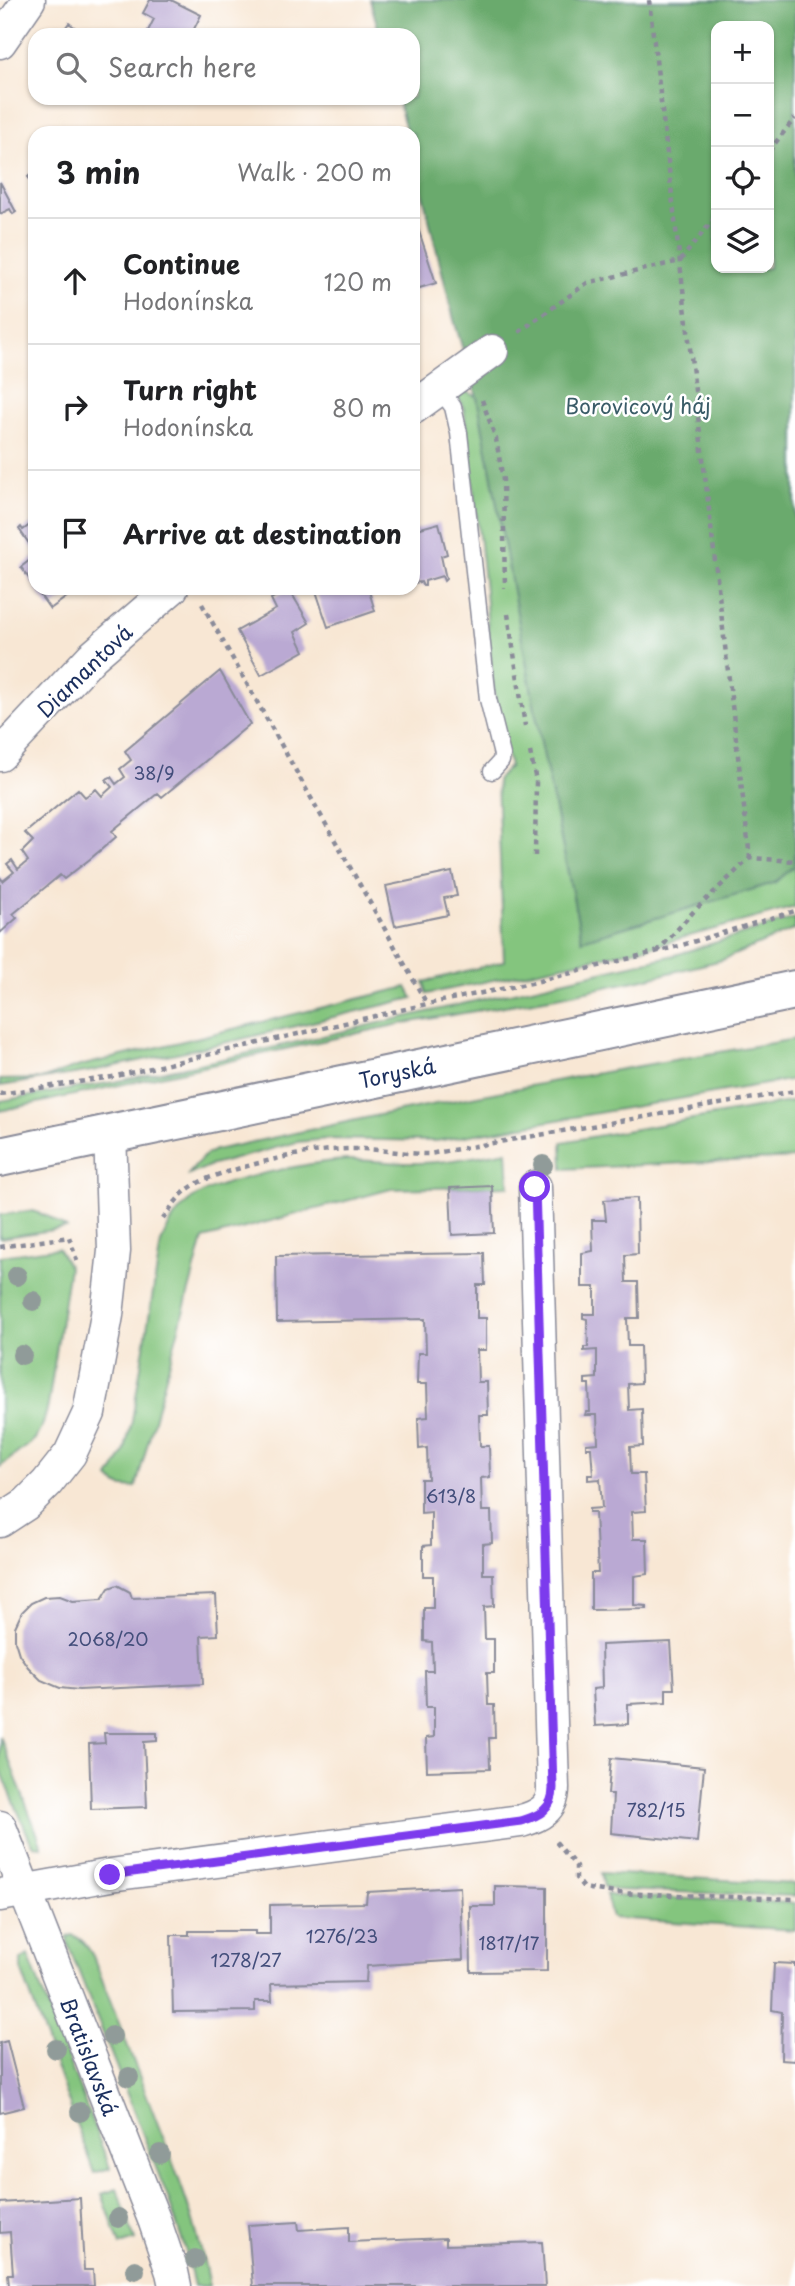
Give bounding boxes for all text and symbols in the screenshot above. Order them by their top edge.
map controls [711,21,774,273]
button: + [711,21,774,84]
search box [28,28,420,105]
text: Search here [108,47,257,86]
icon: search [52,48,90,86]
button: − [711,84,774,147]
button: locate [711,147,774,210]
text: 3 min [56,149,141,194]
text: Walk · 200 m [237,154,392,189]
button: layers [711,210,774,273]
text: Continue [123,244,240,283]
icon: ahead [56,262,94,300]
text: 120 m [324,264,392,299]
text: Hodonínska [123,283,253,318]
text: Turn right [123,370,257,409]
icon: right [56,388,94,426]
park label: Borovicový háj [565,389,711,421]
text: 80 m [332,390,392,425]
text: Hodonínska [123,409,253,444]
icon: arrive [56,514,94,552]
text: Arrive at destination [123,514,402,553]
street label: Diamantová [29,616,139,724]
house number: 38/9 [133,759,175,786]
street label: Toryská [356,1048,438,1096]
route start [519,1171,550,1202]
house number: 613/8 [426,1482,476,1509]
house number: 2068/20 [67,1625,149,1652]
house number: 782/15 [626,1796,686,1823]
route end [94,1859,125,1890]
house number: 1276/23 [306,1922,378,1949]
house number: 1817/17 [479,1929,540,1956]
house number: 1278/27 [210,1946,282,1973]
street label: Bratislavská [53,1992,127,2120]

